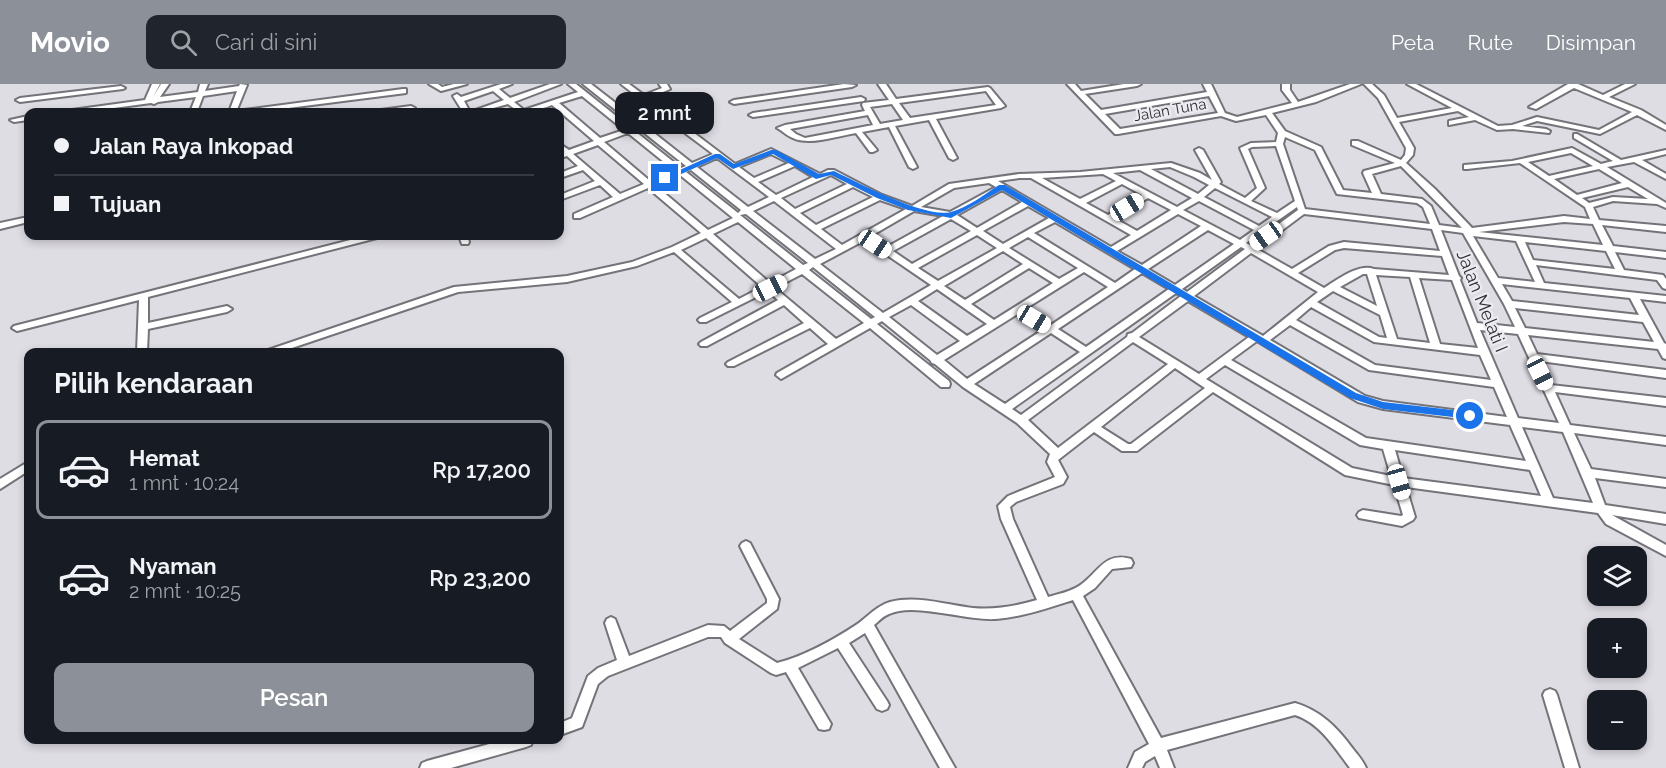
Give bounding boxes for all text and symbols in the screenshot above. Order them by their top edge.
search box [146,15,566,69]
text: Movio [30,26,110,59]
icon: search [167,26,200,59]
text: Cari di sini [215,29,317,55]
text: Peta [1391,30,1435,55]
text: Rute [1468,30,1513,55]
text: Disimpan [1546,30,1636,55]
callout: 2 mnt [616,91,714,133]
street label: Jalan Tuna [1132,95,1208,125]
text: 2 mnt [638,101,691,125]
text: Jalan Raya Inkopad [90,133,293,159]
route end [651,164,678,191]
car [1107,190,1147,224]
text: Tujuan [90,191,161,217]
car [1246,218,1286,254]
car [855,226,895,262]
street label: Jalan Melati I [1453,247,1512,355]
car [750,272,790,304]
car [1014,302,1054,336]
car [1524,353,1556,393]
text: Pilih kendaraan [54,368,253,399]
route start [1456,402,1483,429]
icon: car [57,443,111,497]
text: Hemat [129,445,200,471]
text: Rp 17,200 [432,457,531,483]
car [1385,462,1413,502]
text: 1 mnt · 10:24 [129,471,239,495]
map controls [1587,546,1647,750]
button: layers [1587,546,1647,606]
icon: car [57,551,111,605]
text: Nyaman [129,553,217,579]
text: Rp 23,200 [429,565,531,591]
text: 2 mnt · 10:25 [129,579,241,603]
button: + [1587,618,1647,678]
button: Pesan [54,663,534,732]
button: − [1587,690,1647,750]

